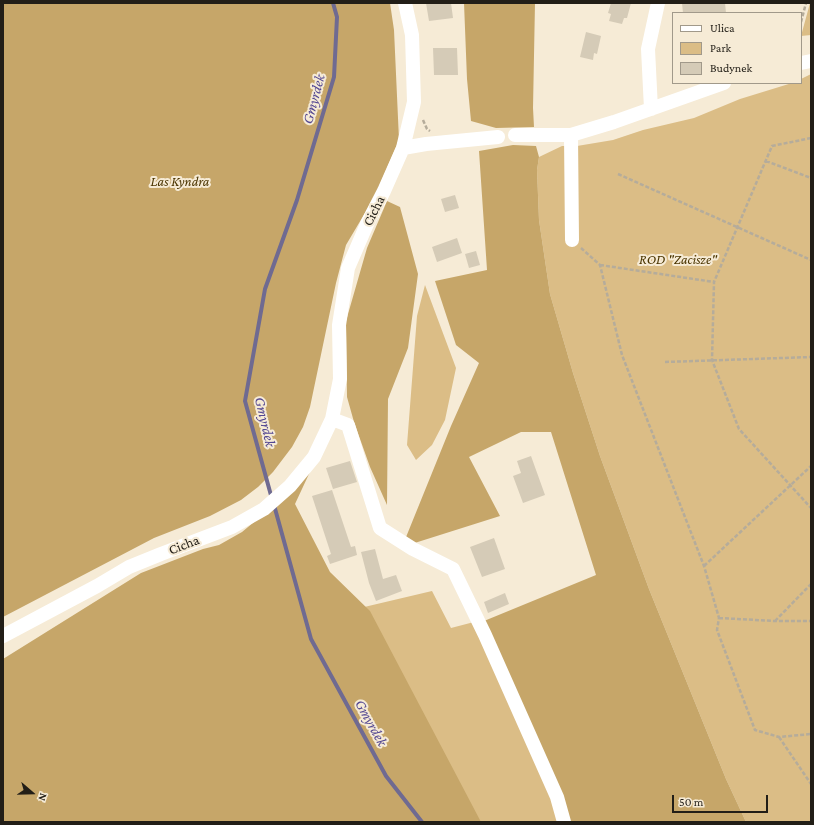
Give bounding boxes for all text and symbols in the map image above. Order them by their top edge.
legend [672,12,802,84]
text: Ulica [710,21,735,35]
text: Park [710,41,731,55]
text: Budynek [710,61,752,75]
water label: Gmyrdek [299,72,329,126]
park label: Las Kyndra [151,174,209,190]
street label: Cicha [359,193,389,229]
park label: ROD "Zacisze" [639,252,717,268]
water label: Gmyrdek [251,395,279,449]
street label: Cicha [166,531,202,559]
water label: Gmyrdek [351,696,391,750]
north arrow [12,773,52,813]
scale bar [674,787,770,813]
text: N [36,792,50,803]
text: 50 m [679,795,703,809]

